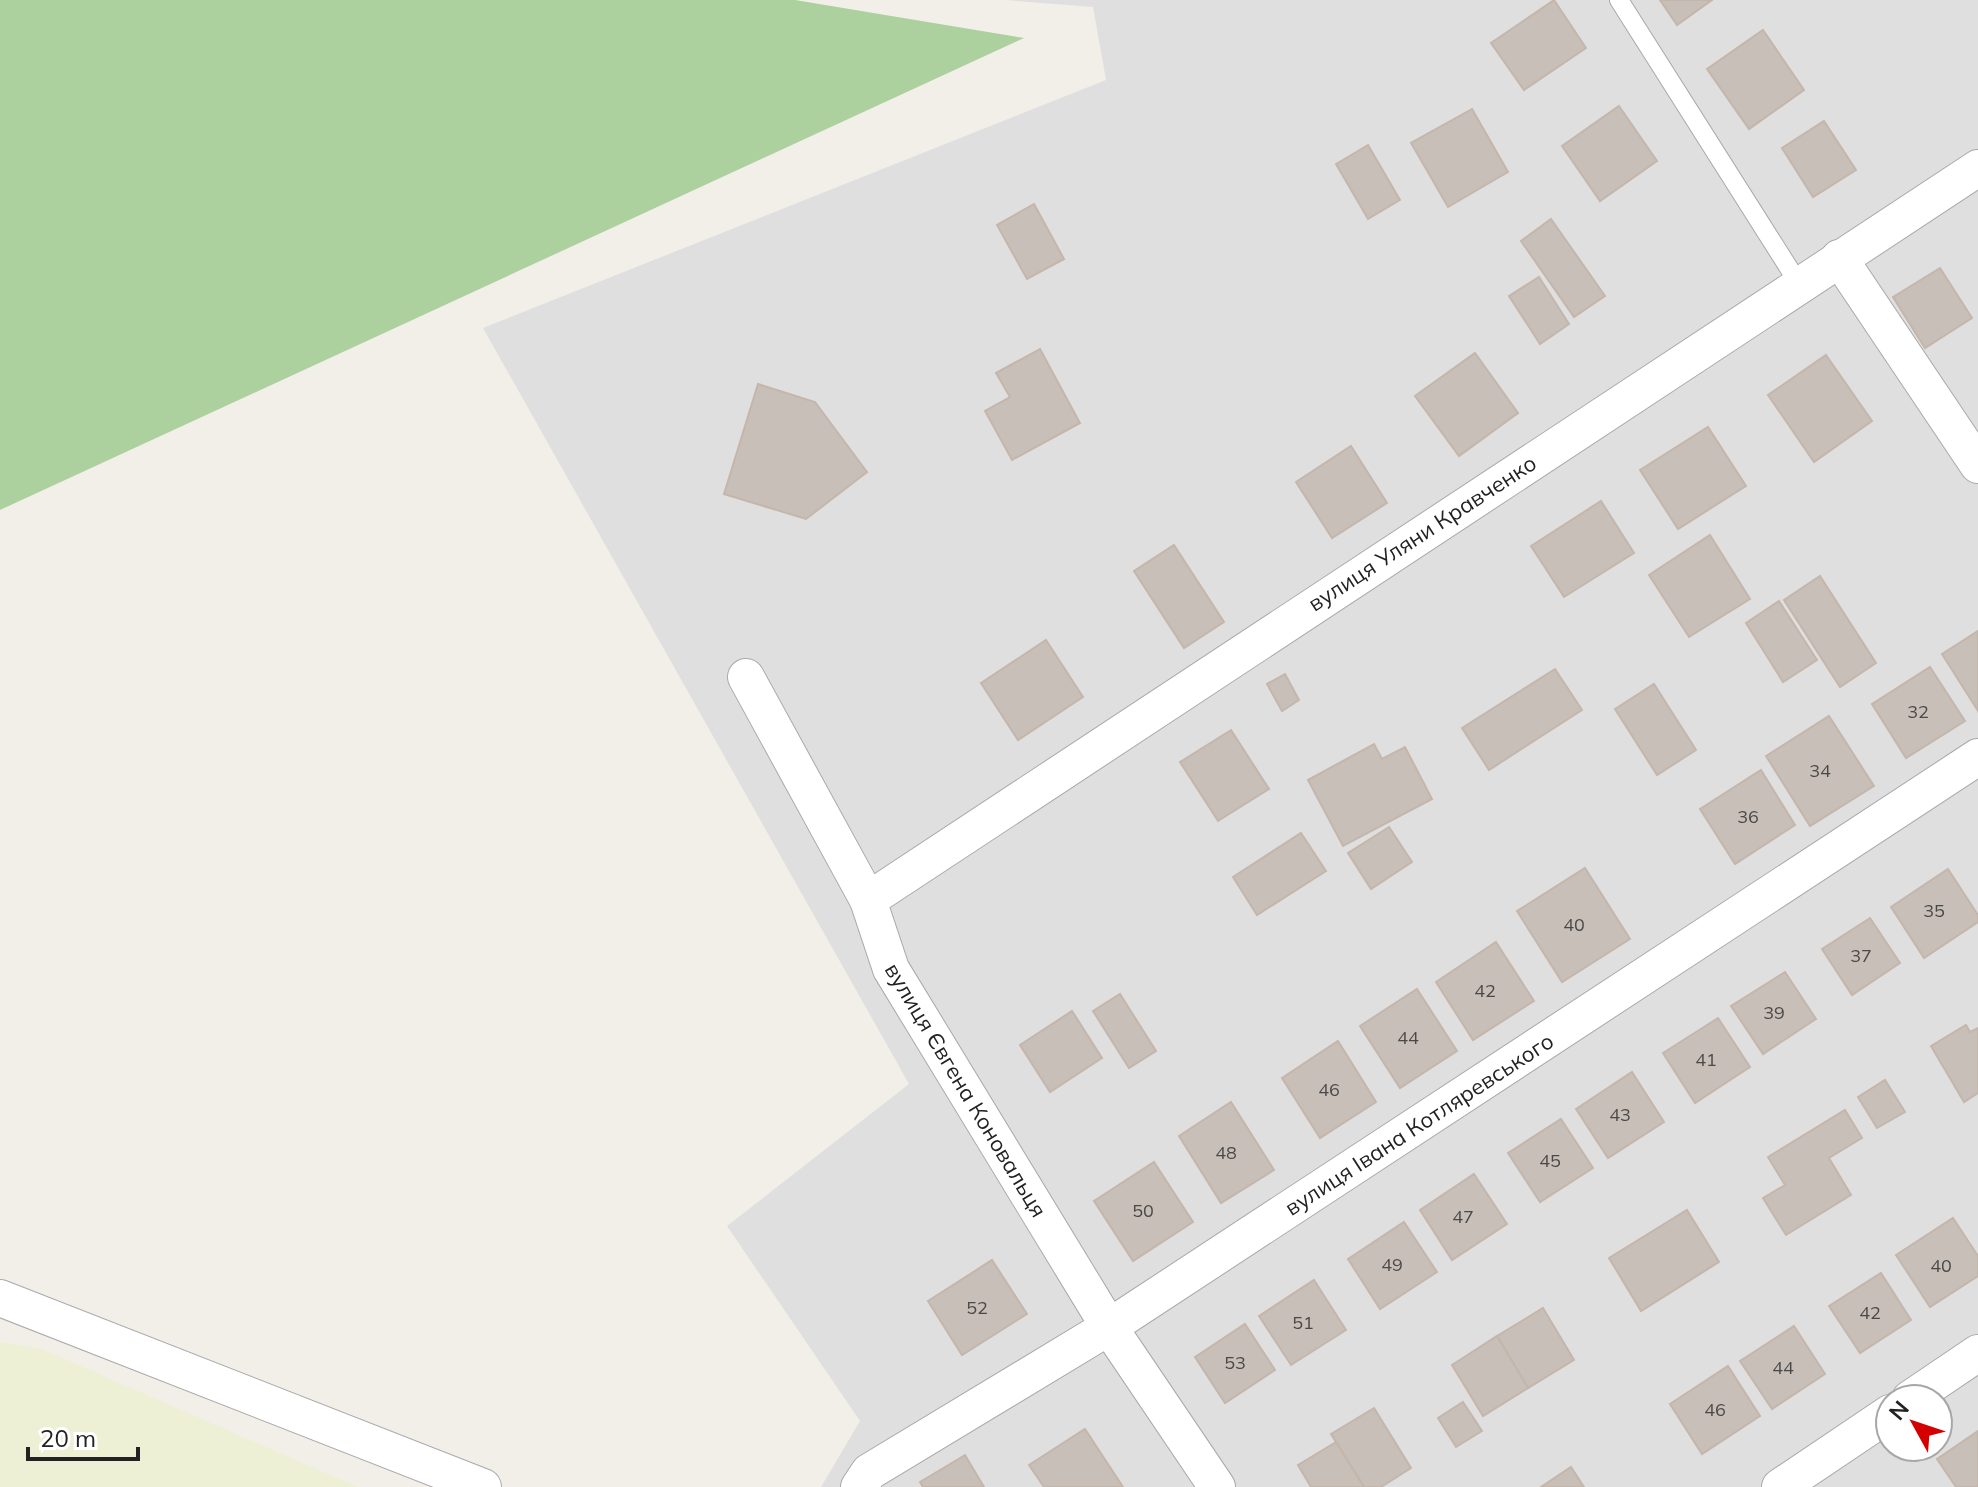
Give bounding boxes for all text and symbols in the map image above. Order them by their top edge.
street label: вулиця Уляни Кравченко [1303,449,1541,617]
house number: 32 [1907,700,1929,723]
house number: 34 [1809,759,1831,782]
house number: 36 [1737,805,1759,828]
house number: 35 [1923,899,1945,922]
house number: 40 [1563,913,1585,936]
house number: 37 [1850,944,1872,967]
street label: вулиця Євгена Коновальця [879,958,1053,1222]
house number: 42 [1474,979,1496,1002]
house number: 39 [1763,1001,1785,1024]
house number: 44 [1397,1026,1419,1049]
street label: вулиця Івана Котляревського [1279,1027,1559,1221]
house number: 41 [1695,1048,1717,1071]
house number: 46 [1318,1078,1340,1101]
house number: 43 [1609,1103,1631,1126]
house number: 48 [1215,1141,1237,1164]
house number: 45 [1539,1149,1561,1172]
house number: 50 [1132,1199,1154,1222]
house number: 47 [1452,1205,1474,1228]
house number: 49 [1381,1253,1403,1276]
house number: 40 [1930,1254,1952,1277]
house number: 52 [966,1296,988,1319]
house number: 42 [1859,1301,1881,1324]
house number: 51 [1292,1311,1314,1334]
house number: 53 [1224,1351,1246,1374]
house number: 44 [1772,1356,1794,1379]
north arrow [1874,1383,1954,1463]
text: N [1883,1395,1915,1426]
house number: 46 [1704,1398,1726,1421]
scale bar [28,1411,138,1461]
text: 20 m [40,1423,96,1453]

